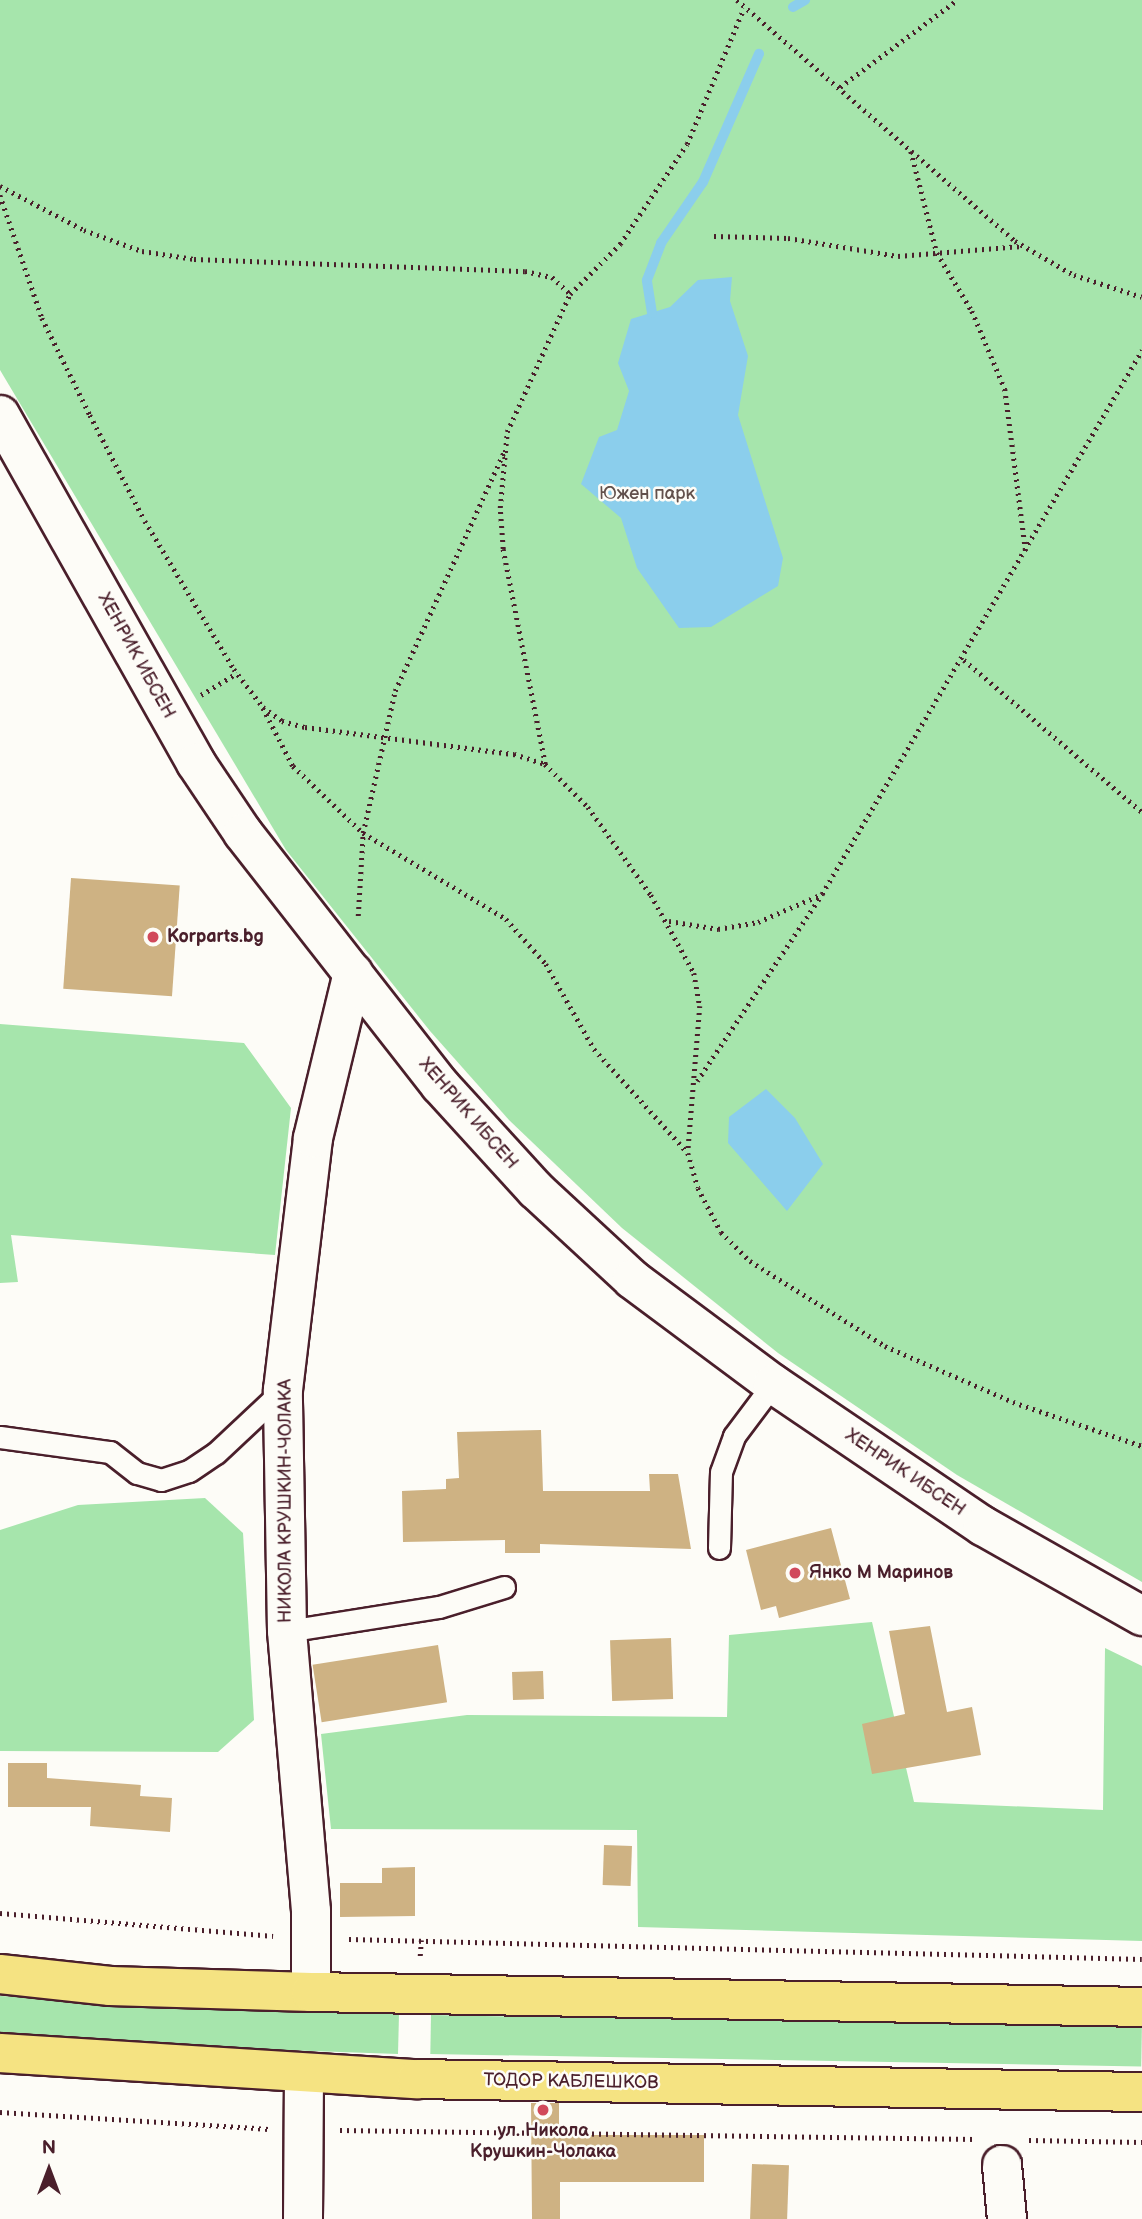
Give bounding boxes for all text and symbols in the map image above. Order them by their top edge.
park label: Южен парк [599,483,695,505]
street label: ХЕНРИК ИБСЕН [93,589,179,723]
place label: Korparts.bg [167,926,264,948]
marker: Korparts.bg [145,929,161,945]
street label: ХЕНРИК ИБСЕН [414,1054,522,1174]
street label: НИКОЛА КРУШКИН-ЧОЛАКА [275,1379,297,1623]
street label: ХЕНРИК ИБСЕН [841,1425,969,1521]
place label: Янко М Маринов [809,1562,953,1584]
marker: Янко М Маринов [787,1565,803,1581]
street label: ТОДОР КАБЛЕШКОВ [483,2070,659,2094]
marker: ул. Никола Крушкин-Чолака [535,2102,551,2118]
place label: ул. Никола Крушкин-Чолака [470,2121,616,2164]
north arrow [14,2135,84,2205]
text: N [42,2137,56,2160]

